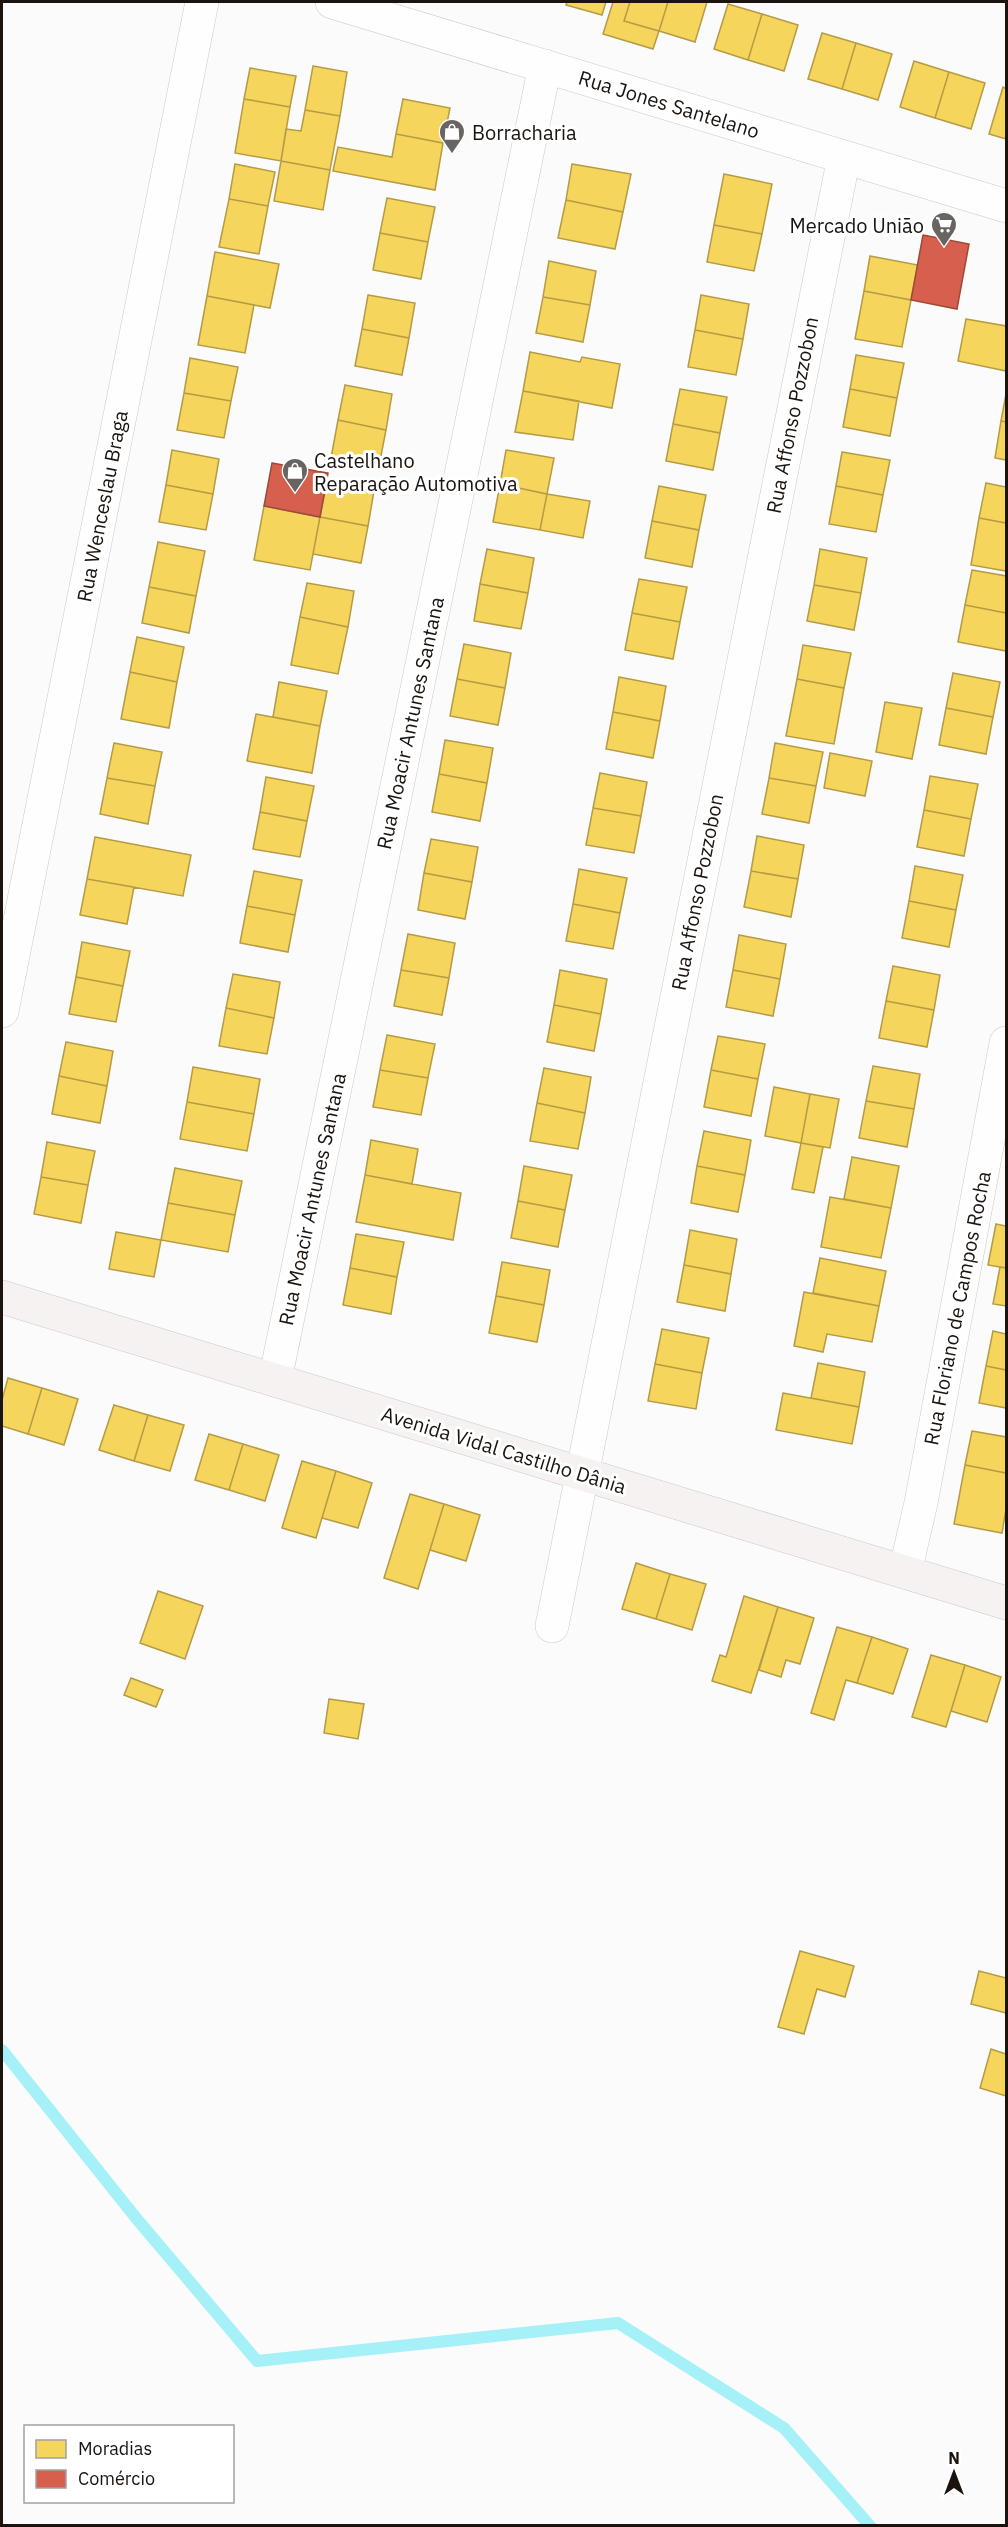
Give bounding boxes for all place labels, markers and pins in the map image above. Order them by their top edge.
shop icon: Borracharia [437,117,467,155]
place label: Borracharia [472,119,577,146]
supermarket icon: Mercado União [929,210,959,248]
place label: Mercado União [789,212,924,239]
place label: Castelhano Reparação Automotiva [314,447,518,497]
shop icon: Castelhano Reparação Automotiva [280,456,310,494]

